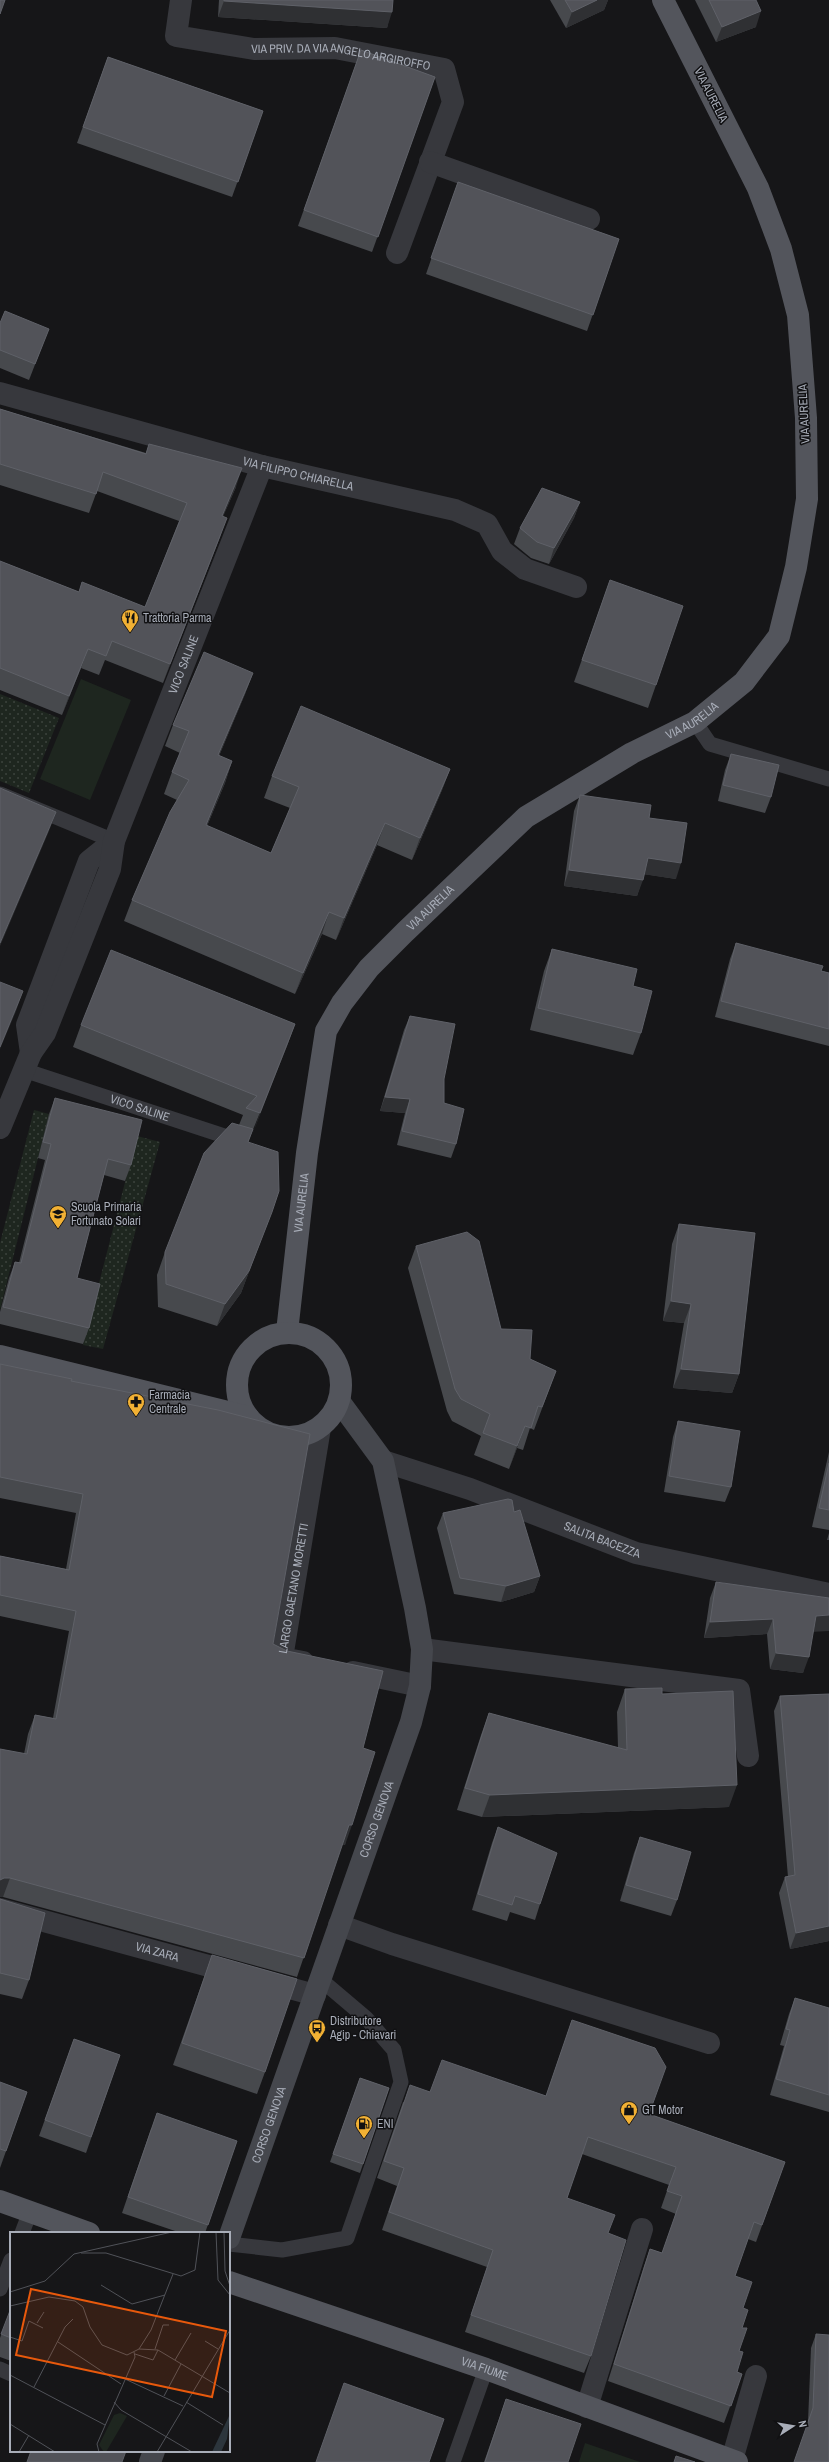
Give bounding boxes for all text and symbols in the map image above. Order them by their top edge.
street label: VIA PRIV. DA VIA ANGELO ARGIROFFO [251,40,432,74]
street label: VIA AURELIA [690,65,732,126]
street label: VIA AURELIA [794,383,814,444]
street label: VIA FILIPPO CHIARELLA [241,453,356,495]
restaurant icon: Trattoria Parma [120,608,140,633]
place label: Trattoria Parma [143,610,212,626]
street label: VICO SALINE [165,633,202,696]
street label: VIA AURELIA [663,698,722,743]
street label: VIA AURELIA [403,881,458,934]
street label: VICO SALINE [108,1091,172,1125]
street label: VIA AURELIA [290,1172,313,1233]
place label: Scuola Primaria Fortunato Solari [71,1199,142,1229]
school or university icon: Scuola Primaria Fortunato Solari [48,1204,68,1229]
place label: Farmacia Centrale [149,1387,191,1417]
pharmacy icon: Farmacia Centrale [126,1392,146,1417]
street label: SALITA BACEZZA [561,1518,642,1562]
street label: LARGO GAETANO MORETTI [275,1522,312,1655]
street label: CORSO GENOVA [356,1778,398,1860]
street label: VIA ZARA [134,1938,181,1966]
place label: Distributore Agip - Chiavari [329,2013,396,2043]
bus stop icon: Distributore Agip - Chiavari [307,2018,327,2043]
street label: CORSO GENOVA [248,2084,290,2165]
shop icon: GT Motor [619,2100,639,2125]
place label: GT Motor [642,2102,684,2118]
fuel station icon: ENI [354,2114,374,2139]
place label: ENI [377,2116,393,2132]
inset map [10,2232,230,2452]
street label: VIA FIUME [459,2353,510,2385]
north arrow [773,2406,813,2446]
text: N [795,2419,810,2429]

